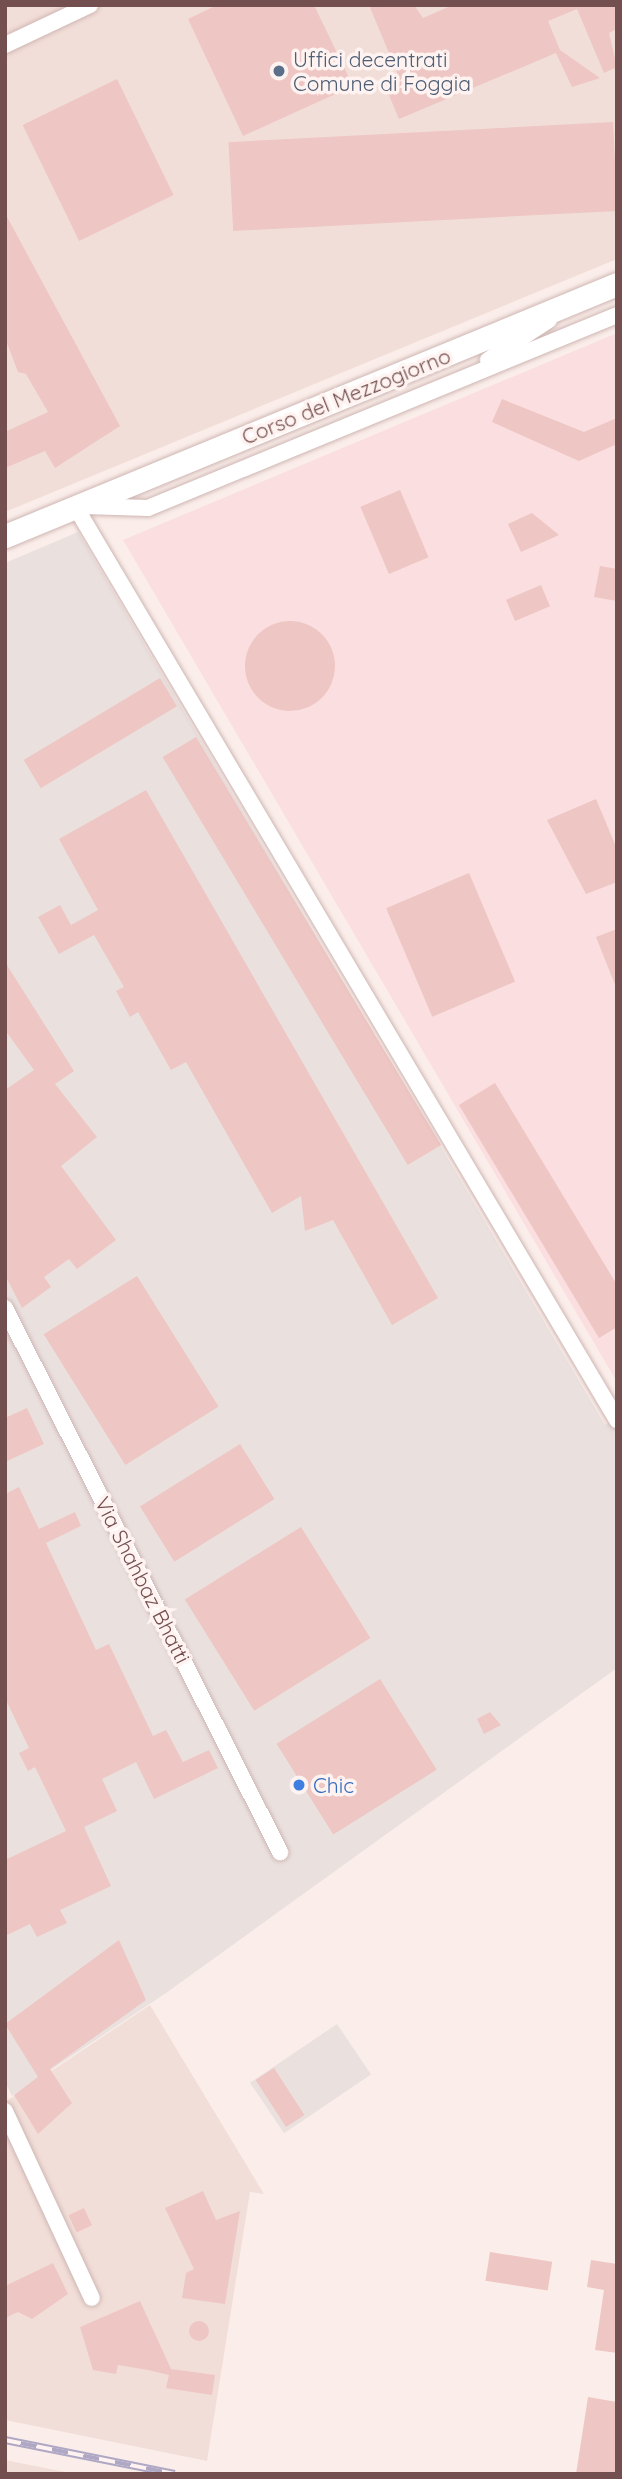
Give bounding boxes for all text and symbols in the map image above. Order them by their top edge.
place label: Uffici decentrati Comune di Foggia [293,46,471,96]
marker: Uffici decentrati Comune di Foggia [271,63,287,79]
street label: Corso del Mezzogiorno [238,343,454,449]
street label: Via Shahbaz Bhatti [90,1493,196,1667]
place label: Chic [313,1772,354,1798]
marker: Chic [291,1777,307,1793]

